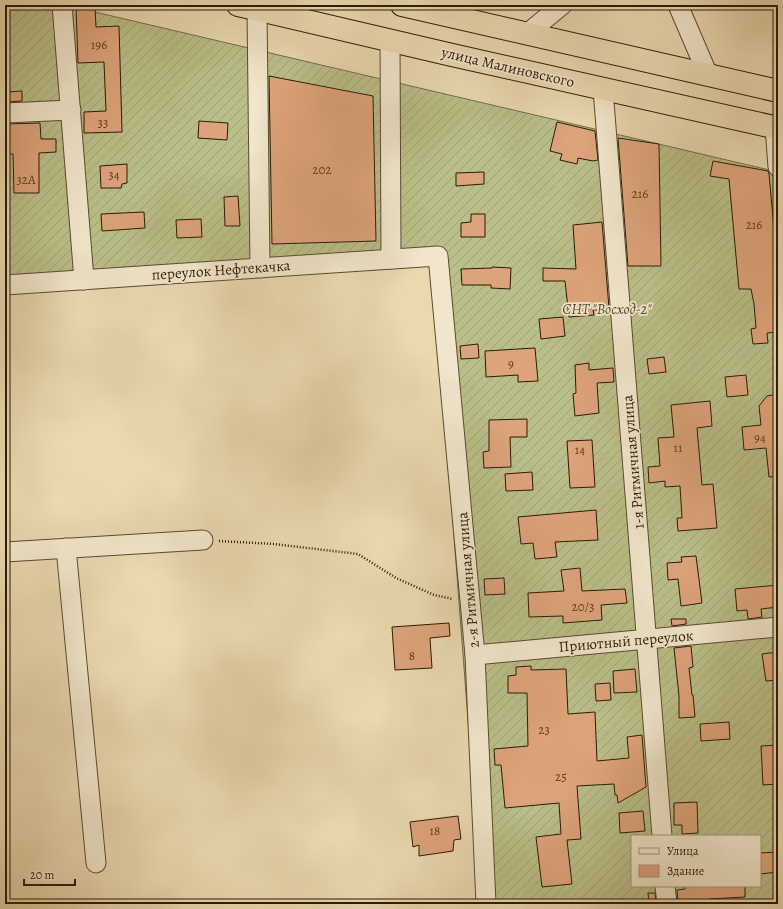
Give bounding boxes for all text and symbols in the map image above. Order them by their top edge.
house number: 196 [91,36,107,53]
street label: улица Малиновского [439,42,576,92]
house number: 33 [98,114,108,131]
house number: 202 [312,161,332,178]
house number: 34 [108,166,120,183]
house number: 32А [16,171,36,188]
house number: 216 [632,185,648,202]
house number: 216 [746,216,762,233]
street label: переулок Нефтекачка [151,255,291,285]
park label: СНТ "Восход-2" [562,299,652,319]
house number: 9 [508,355,514,372]
street label: 1-я Ритмичная улица [617,394,649,530]
house number: 94 [754,429,766,446]
house number: 11 [674,439,683,456]
house number: 14 [575,441,585,458]
street label: 2-я Ритмичная улица [452,511,484,649]
house number: 20/3 [572,598,594,615]
street label: Приютный переулок [558,625,694,657]
house number: 8 [409,647,415,664]
house number: 23 [538,721,550,738]
house number: 25 [555,768,567,785]
house number: 18 [430,822,440,839]
legend [631,835,761,887]
text: Улица [667,843,699,859]
scale bar [24,861,75,887]
text: Здание [667,863,704,879]
text: 20 m [30,867,54,883]

